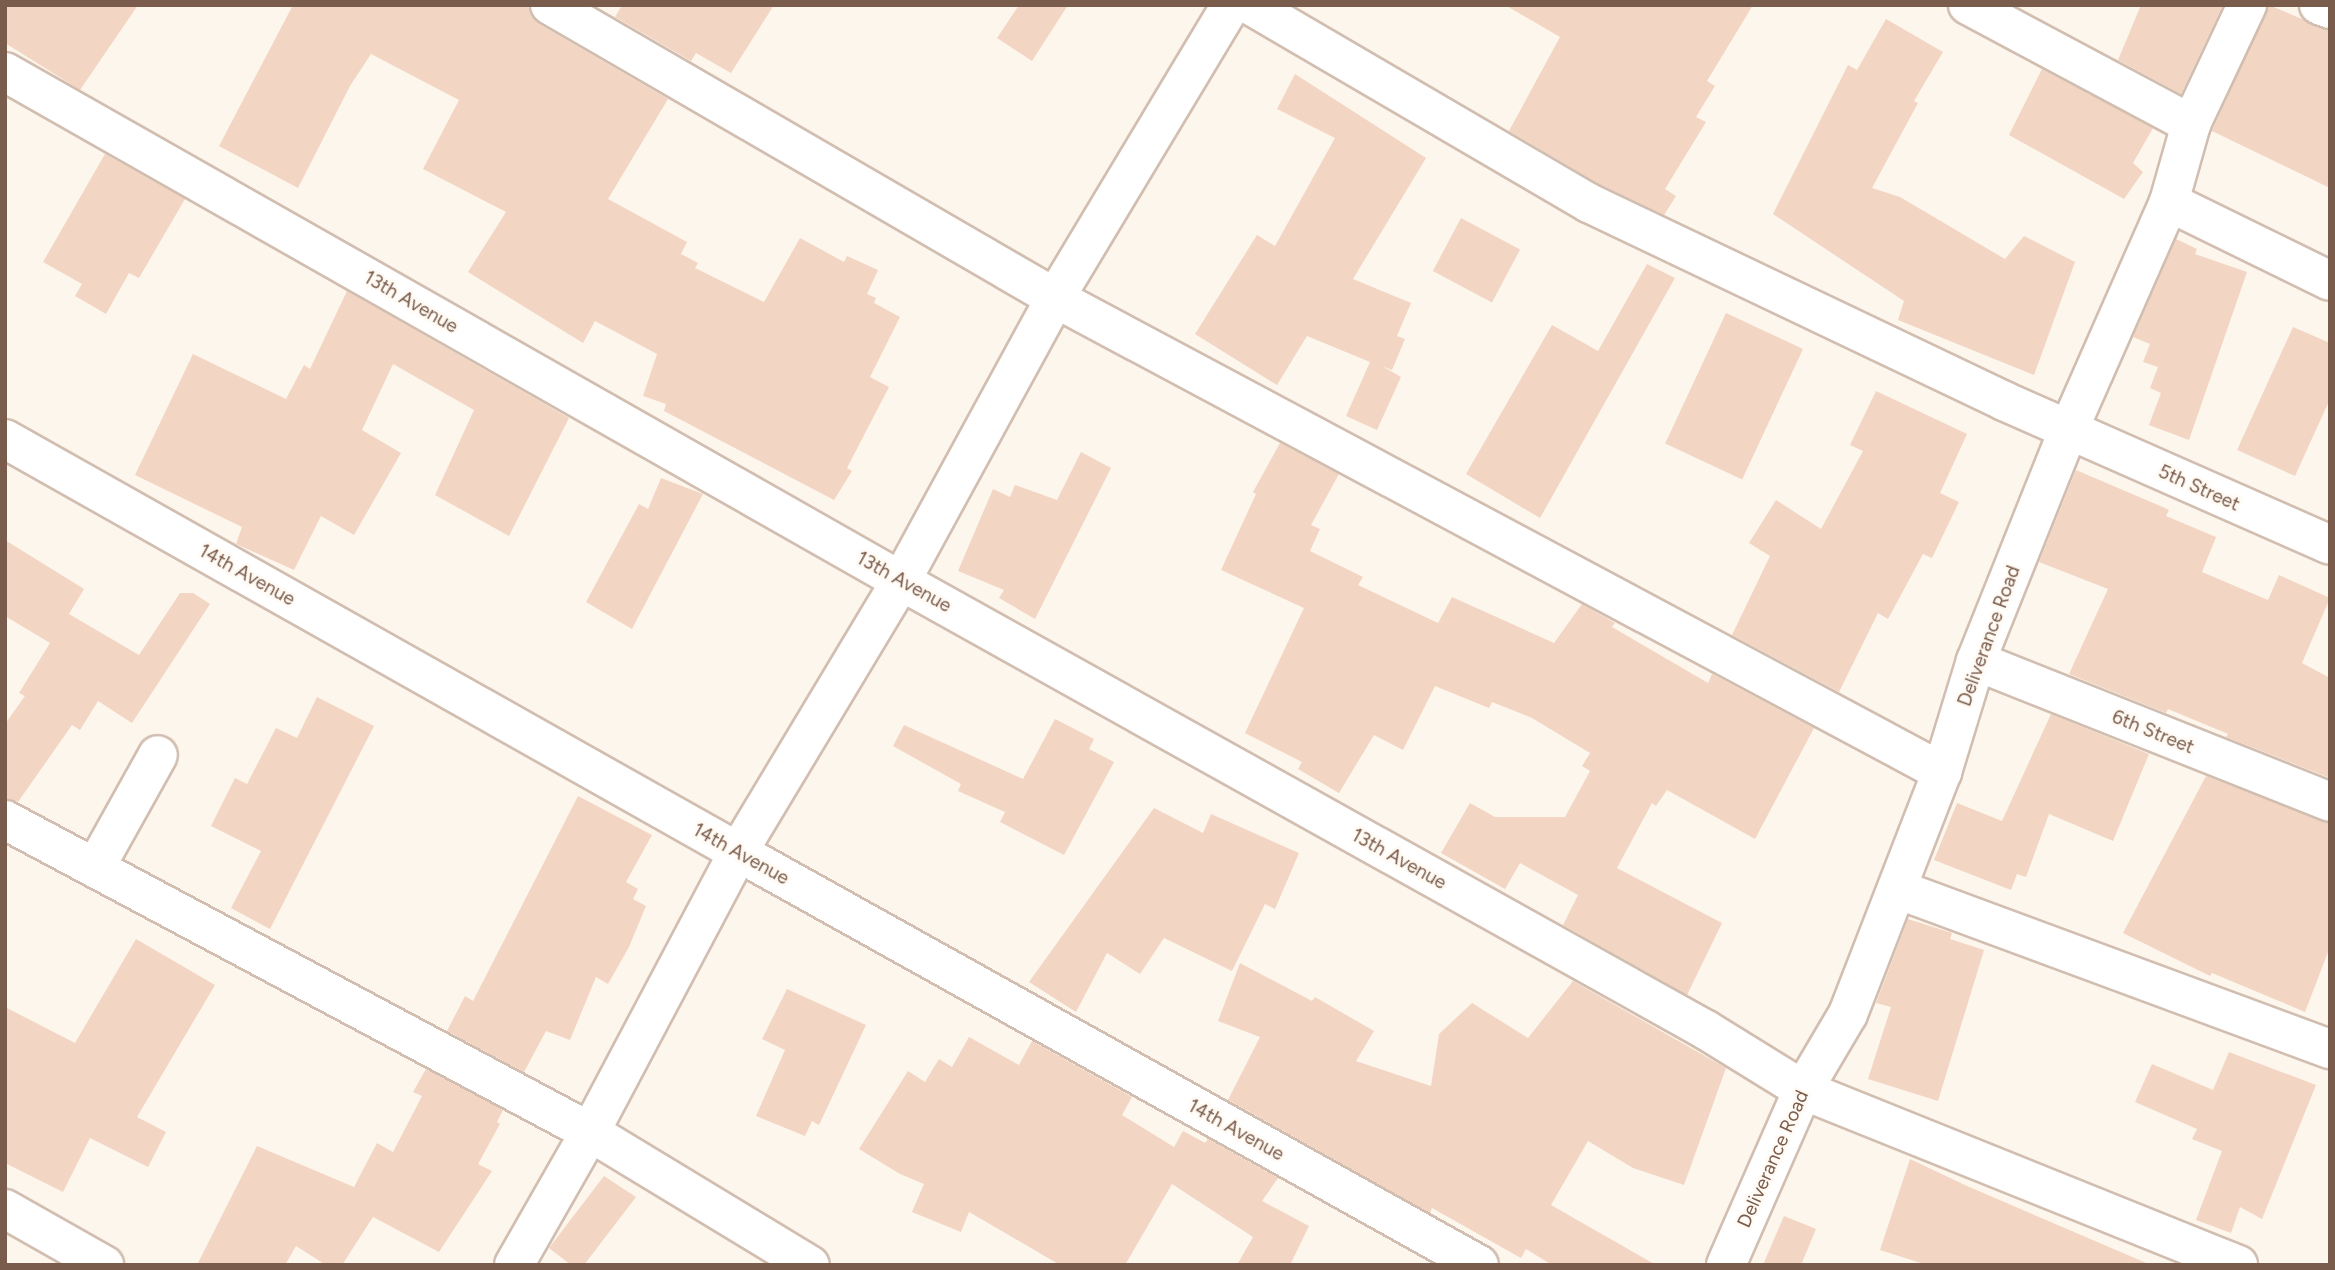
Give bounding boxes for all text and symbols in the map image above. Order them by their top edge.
street label: 13th Avenue [360,266,462,338]
street label: 5th Street [2155,460,2243,516]
street label: 14th Avenue [195,539,299,611]
street label: 13th Avenue [853,547,955,617]
street label: Deliverance Road [1953,563,2025,709]
street label: 6th Street [2109,705,2197,759]
street label: 14th Avenue [689,818,793,890]
street label: 13th Avenue [1348,824,1450,894]
street label: Deliverance Road [1733,1087,1813,1231]
street label: 14th Avenue [1184,1094,1288,1166]

